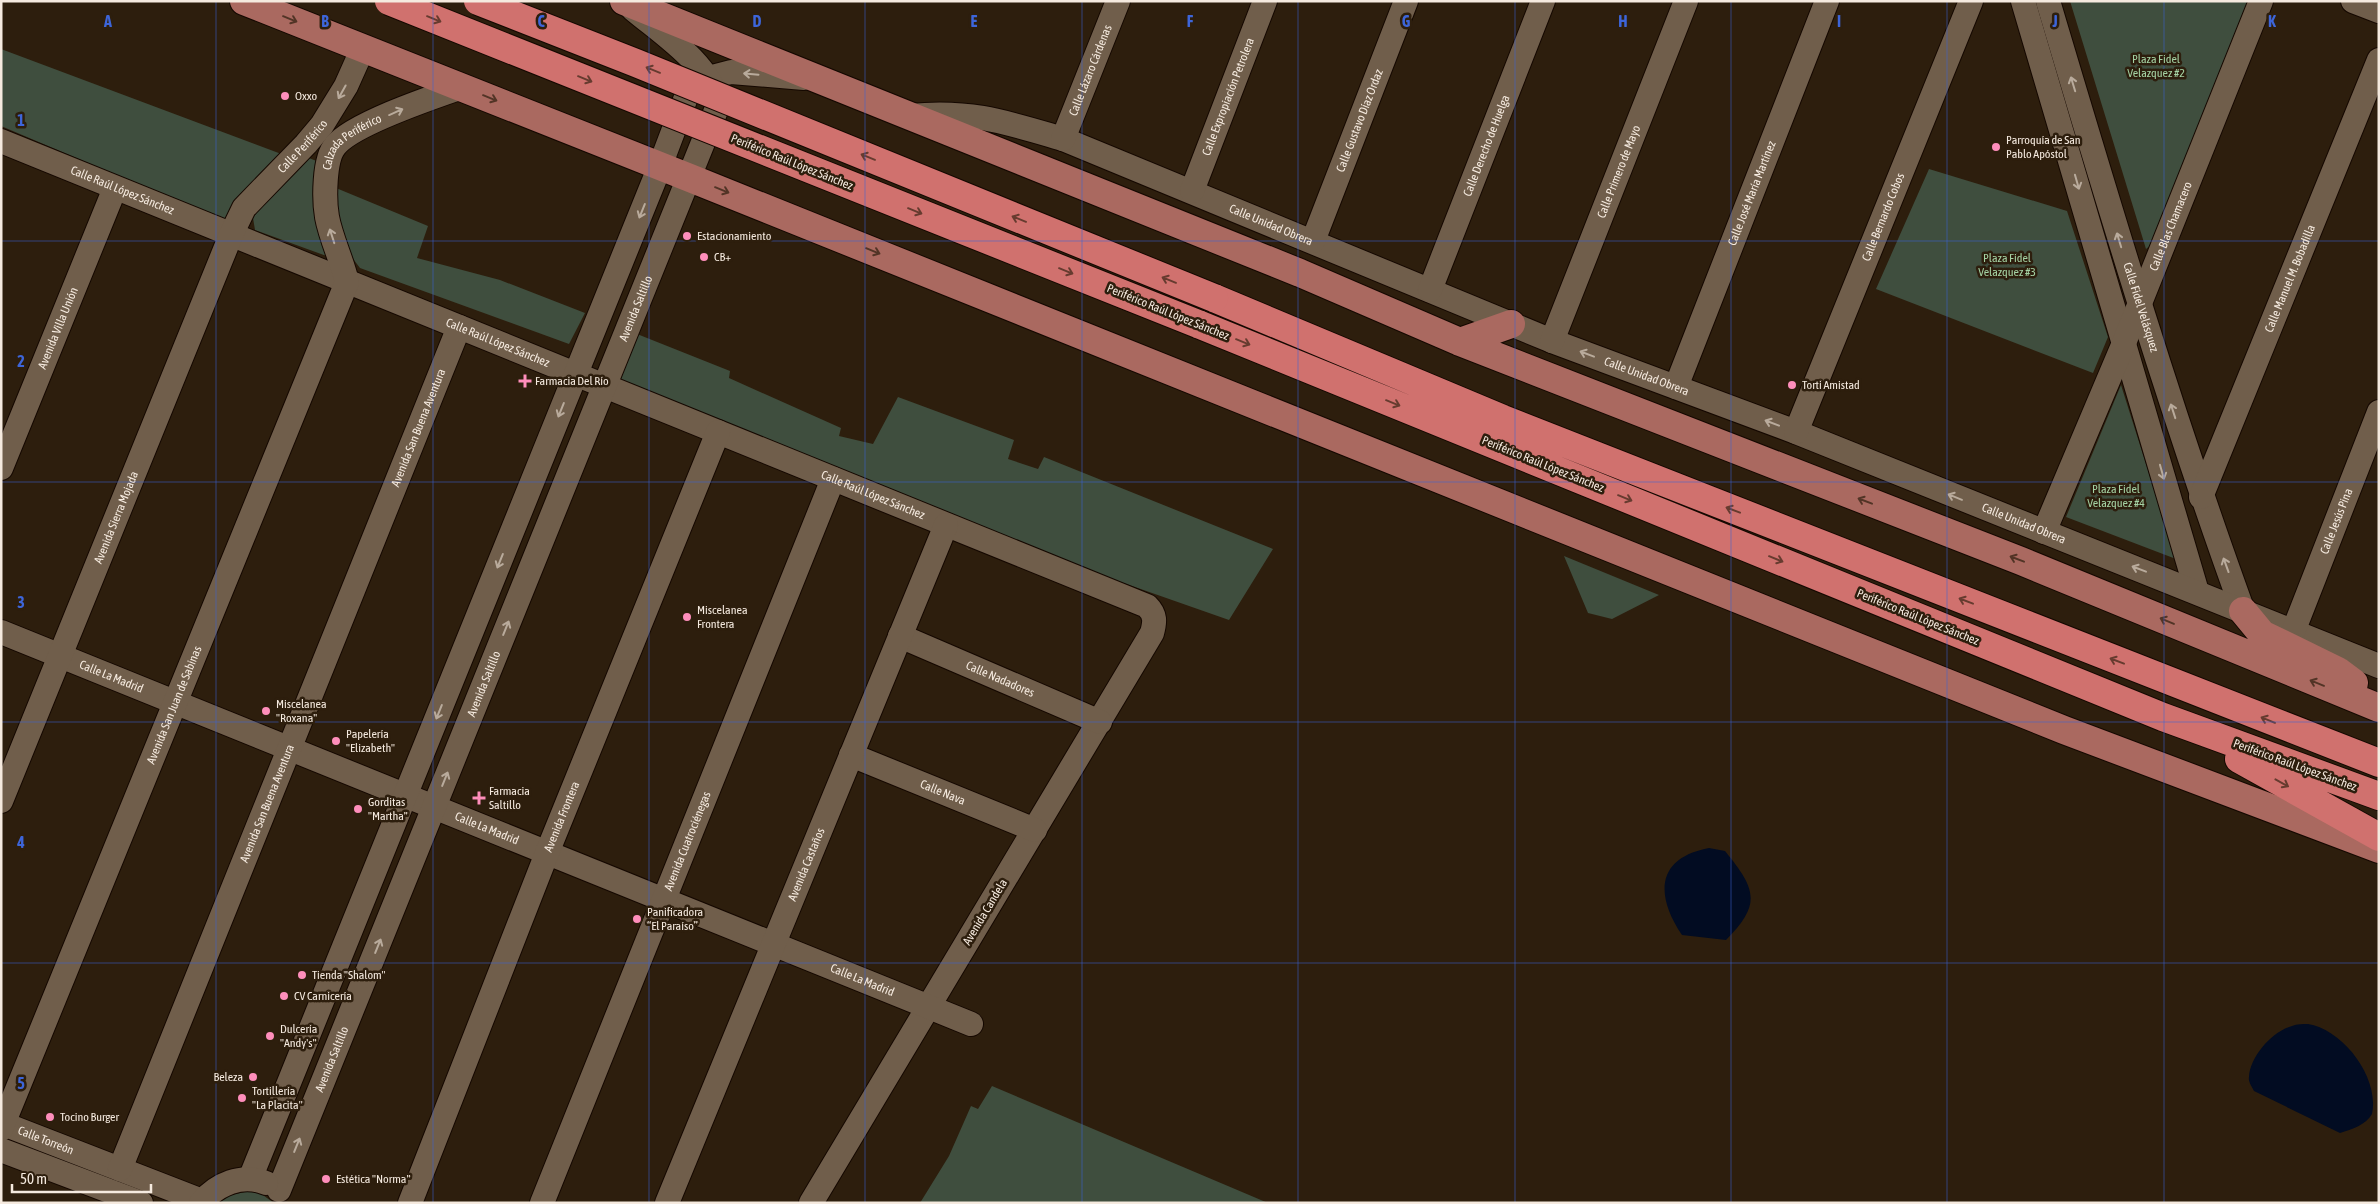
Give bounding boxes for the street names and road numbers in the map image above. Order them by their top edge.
street label: Calle Lázaro Cárdenas [1066,23,1115,118]
street label: Calle Expropiación Petrolera [1199,36,1257,158]
street label: Calle Gustavo Díaz Ordaz [1333,67,1386,174]
street label: Calle Derecho de Huelga [1460,93,1513,198]
street label: Calzada Periférico [320,111,384,171]
street label: Calle Periférico [275,117,331,176]
street label: Calle Primero de Mayo [1594,123,1643,220]
street label: Periférico Raúl López Sánchez [729,131,856,193]
street label: Calle José María Martínez [1725,138,1779,248]
street label: Calle Raúl López Sánchez [69,163,177,218]
street label: Calle Bernardo Cobos [1859,171,1907,263]
street label: Calle Blas Chamacero [2147,179,2195,273]
street label: Calle Unidad Obrera [1227,201,1315,248]
street label: Calle Manuel M. Bobadilla [2262,223,2318,334]
street label: Calle Fidel Velásquez [2120,261,2162,354]
street label: Avenida Saltillo [616,273,656,343]
street label: Periférico Raúl López Sánchez [1105,281,1232,343]
street label: Avenida Villa Unión [35,285,81,371]
street label: Calle Raúl López Sánchez [444,315,552,370]
street label: Calle Unidad Obrera [1602,354,1691,398]
street label: Avenida San Buena Aventura [388,367,448,489]
street label: Periférico Raúl López Sánchez [1480,433,1607,495]
street label: Calle Raúl López Sánchez [819,468,927,522]
street label: Avenida Sierra Mojada [91,469,141,566]
street label: Calle Jesús Pina [2317,486,2355,556]
street label: Calle Unidad Obrera [1980,500,2068,547]
street label: Periférico Raúl López Sánchez [1855,586,1982,648]
street label: Avenida San Juan de Sabinas [144,644,205,766]
street label: Avenida Saltillo [464,649,504,719]
street label: Calle La Madrid [77,657,145,696]
street label: Calle Nadadores [964,658,1036,700]
street label: Periférico Raúl López Sánchez [2231,736,2359,794]
street label: Avenida San Buena Aventura [237,742,297,865]
street label: Calle Nava [918,777,967,808]
street label: Avenida Frontera [541,779,582,854]
street label: Avenida Cuatrociénegas [661,789,714,893]
street label: Calle La Madrid [453,809,521,847]
street label: Avenida Castaños [785,826,828,903]
street label: Avenida Candela [960,877,1010,947]
street label: Calle La Madrid [828,961,896,999]
street label: Avenida Saltillo [312,1024,352,1094]
street label: Calle Torreón [16,1123,76,1157]

